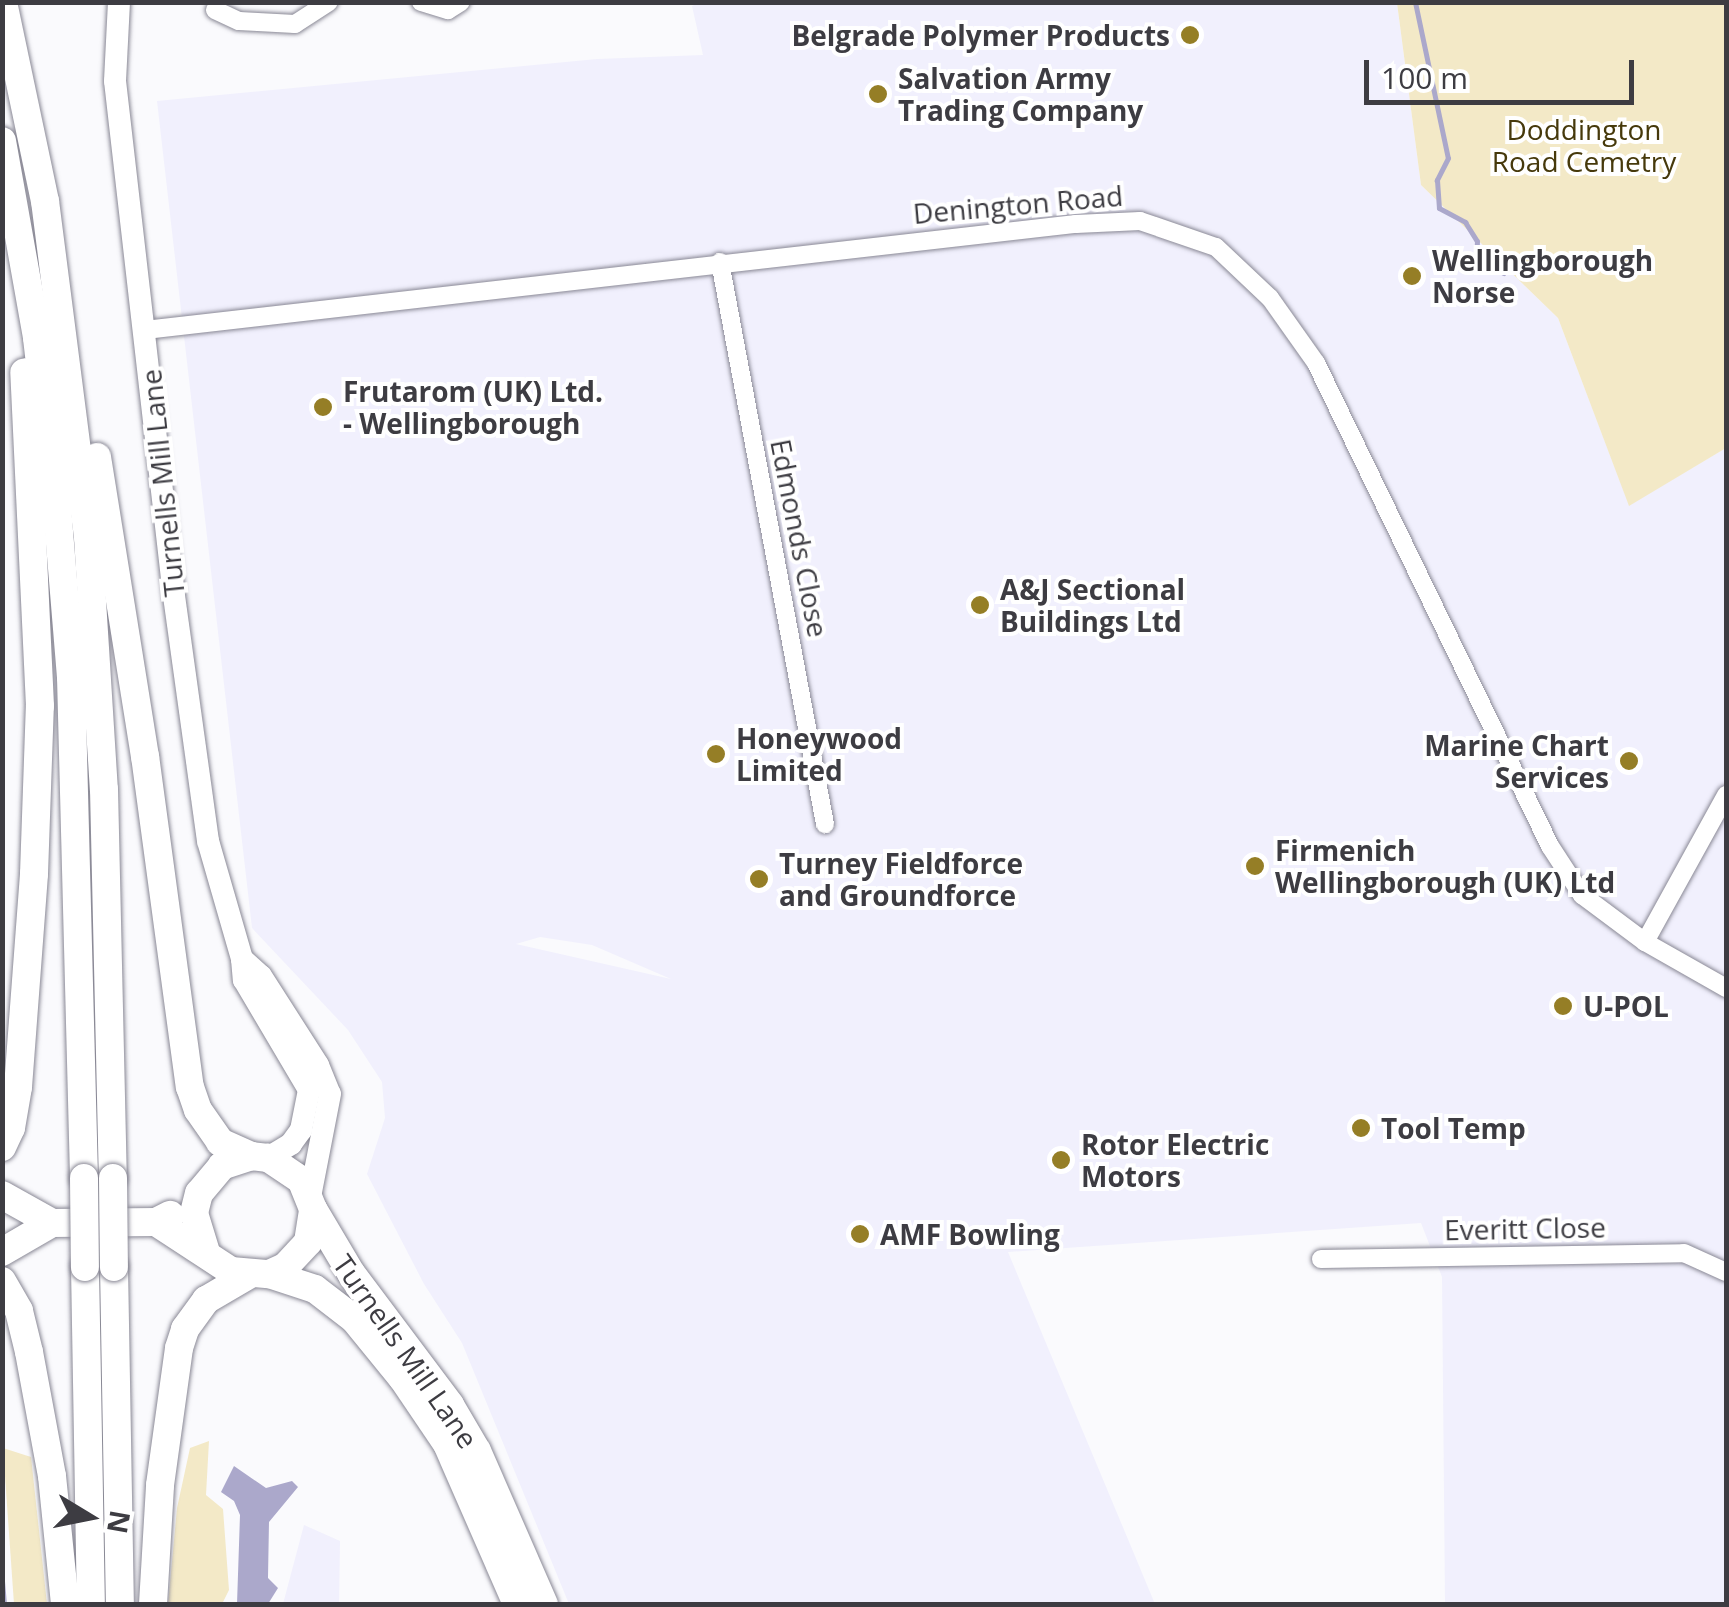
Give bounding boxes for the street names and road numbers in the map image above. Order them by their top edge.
street label: Denington Road [912,178,1124,230]
street label: Turnells Mill Lane [133,368,191,598]
street label: Edmonds Close [764,436,836,640]
street label: Everitt Close [1444,1210,1606,1246]
street label: Turnells Mill Lane [327,1248,485,1454]

